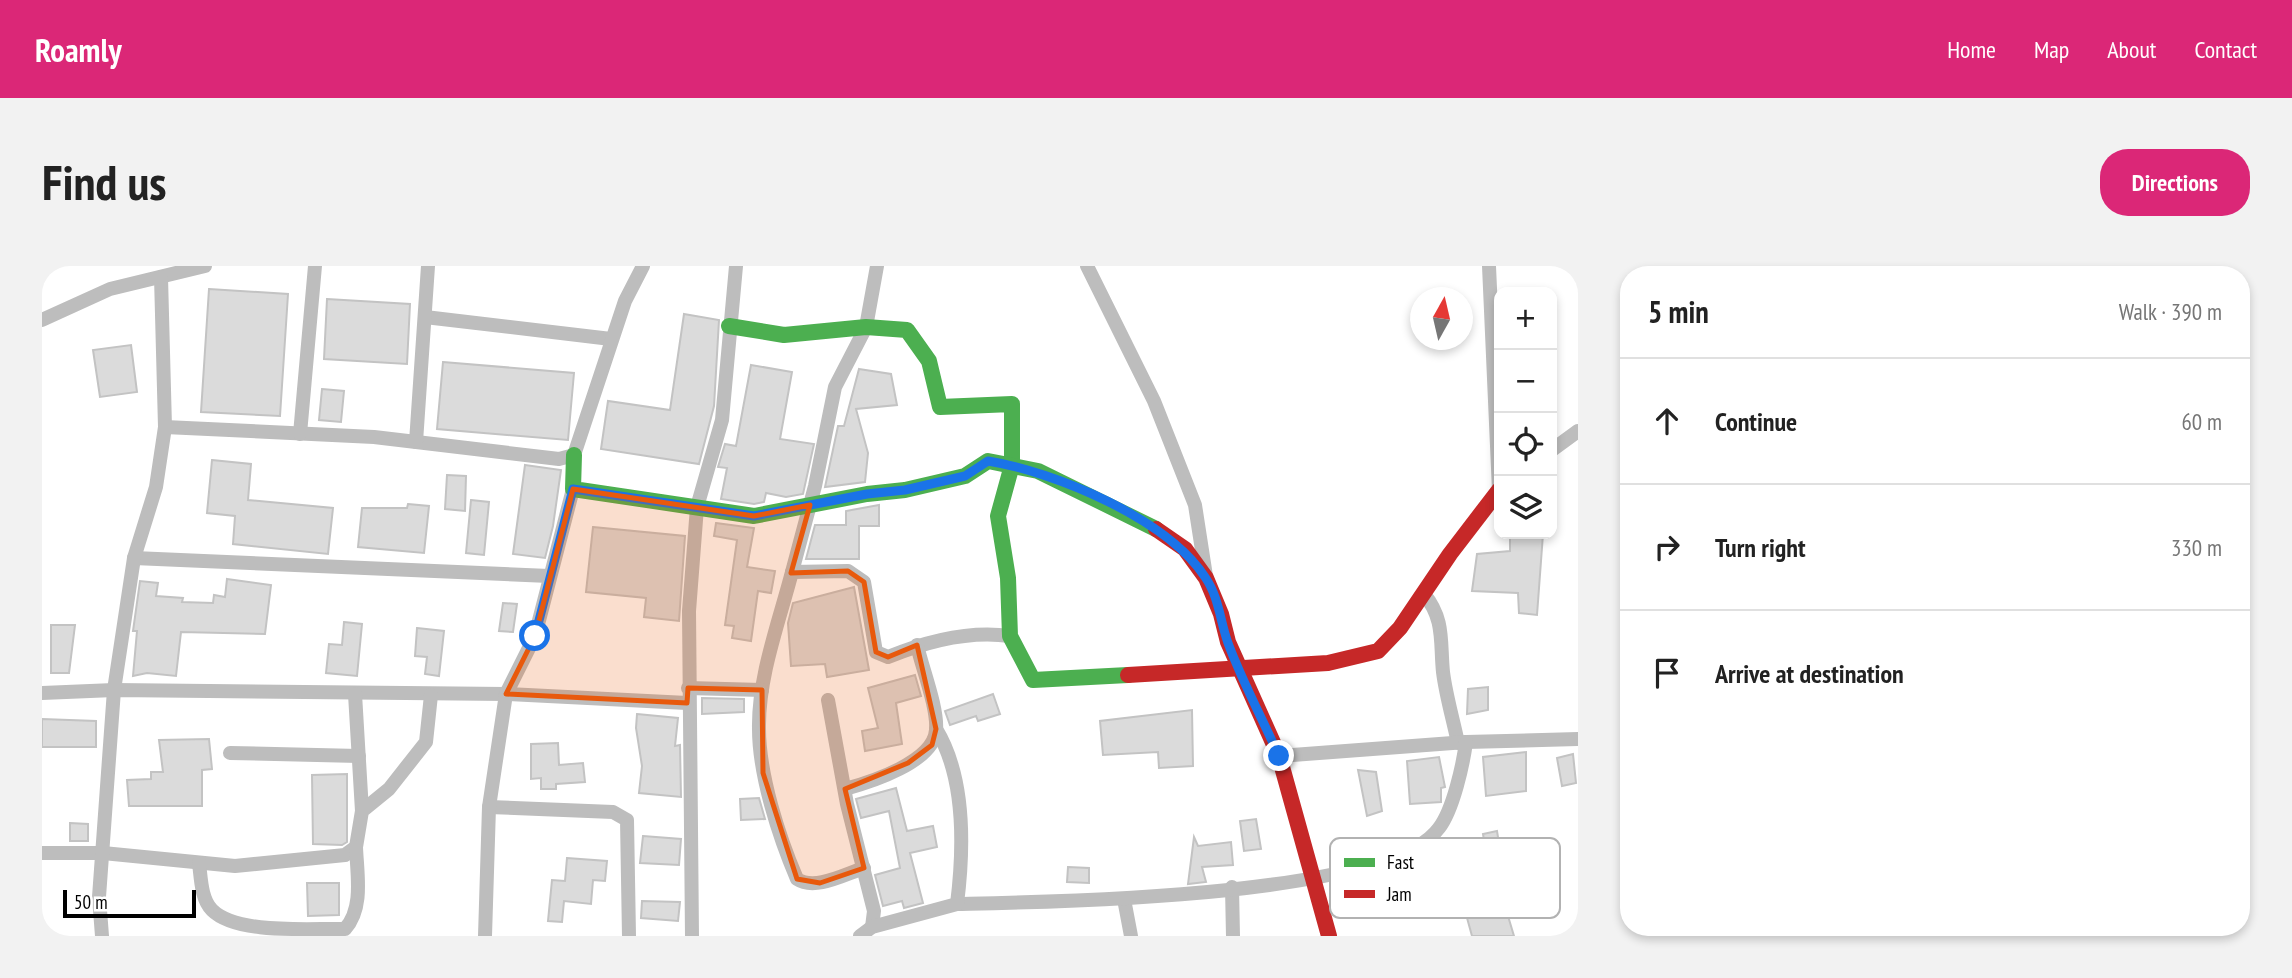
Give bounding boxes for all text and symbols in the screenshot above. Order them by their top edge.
text: Roamly [35,28,122,71]
text: Home [1947,34,1996,65]
text: Map [2034,34,2069,65]
text: About [2107,34,2156,65]
text: Contact [2194,34,2257,65]
button: Directions [2100,149,2250,216]
text: Find us [42,150,166,214]
north arrow [1410,287,1473,350]
map controls [1494,287,1557,539]
button: + [1494,287,1557,350]
text: 5 min [1648,292,1709,331]
text: Walk · 390 m [2119,297,2222,326]
button: − [1494,350,1557,413]
icon: ahead [1648,402,1686,440]
text: Continue [1715,405,1797,438]
text: 60 m [2181,407,2222,436]
button: locate [1494,413,1557,476]
button: layers [1494,476,1557,539]
icon: right [1648,528,1686,566]
text: Turn right [1715,531,1806,564]
text: 330 m [2171,533,2222,562]
route start [519,620,550,651]
icon: arrive [1648,654,1686,692]
text: Arrive at destination [1715,657,1904,690]
route end [1263,740,1294,771]
legend [1330,838,1560,918]
text: Fast [1387,850,1415,874]
text: Jam [1386,882,1412,906]
scale bar [63,887,196,919]
text: 50 m [74,890,108,914]

